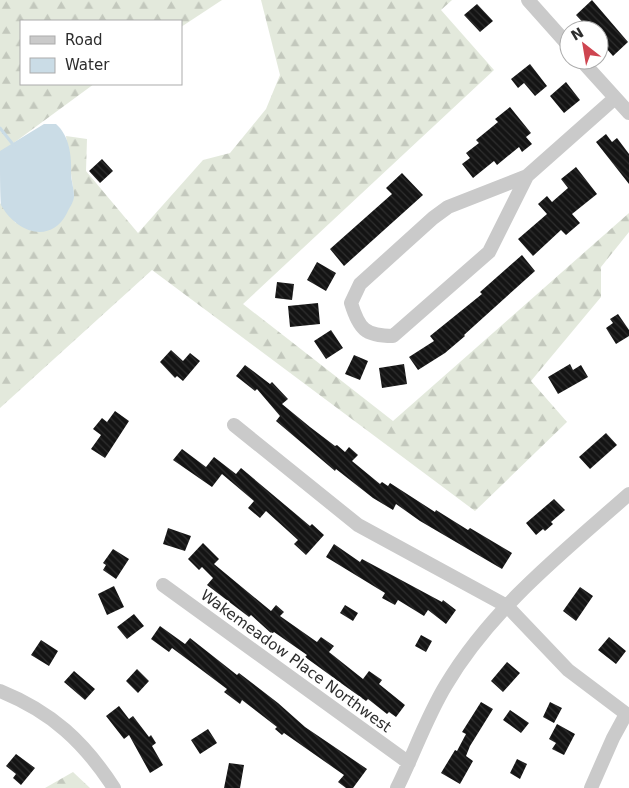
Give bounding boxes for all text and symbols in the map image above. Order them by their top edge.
legend [20,20,182,85]
north arrow [559,20,609,70]
text: N [568,24,586,44]
text: Road [65,31,103,49]
text: Water [65,56,110,74]
street label: Wakemeadow Place Northwest [197,586,395,736]

